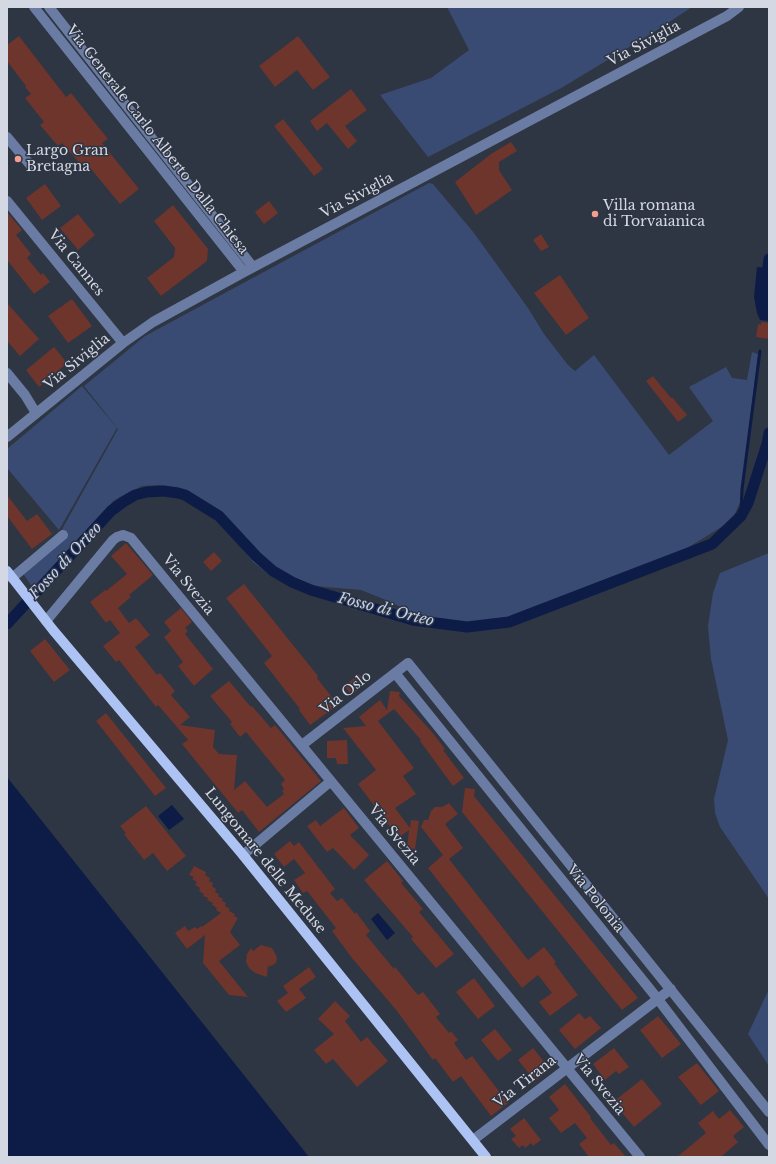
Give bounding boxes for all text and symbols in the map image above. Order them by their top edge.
street label: Via Siviglia [605,18,683,70]
street label: Via Generale Carlo Alberto Dalla Chiesa [62,22,252,258]
place label: Largo Gran Bretagna [26,143,108,176]
marker: Largo Gran Bretagna [13,154,23,164]
street label: Via Siviglia [318,170,396,222]
place label: Villa romana di Torvaianica [603,198,705,230]
marker: Villa romana di Torvaianica [590,209,600,219]
street label: Via Cannes [44,227,108,299]
street label: Via Siviglia [41,330,113,394]
water label: Fosso di Orteo [26,519,106,603]
street label: Via Svezia [159,551,217,619]
water label: Fosso di Orteo [336,589,436,631]
street label: Via Oslo [317,668,375,718]
street label: Lungomare delle Meduse [201,785,329,937]
street label: Via Svezia [365,801,423,869]
street label: Via Polonia [563,862,627,936]
street label: Via Svezia [570,1051,628,1119]
street label: Via Tirana [490,1052,560,1112]

